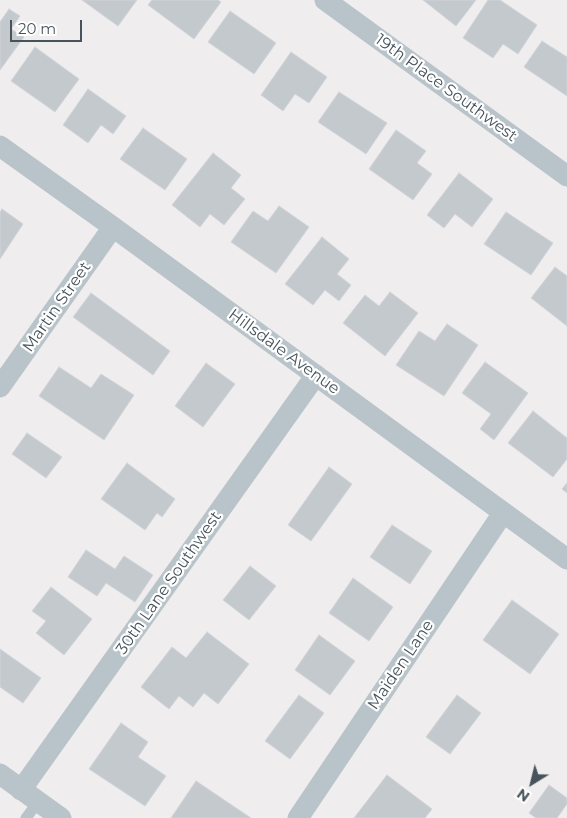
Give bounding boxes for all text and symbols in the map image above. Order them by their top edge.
scale bar [12,10,85,42]
text: 20 m [18,19,56,38]
street label: 19th Place Southwest [371,30,521,146]
street label: Martin Street [19,258,95,356]
street label: Hillsdale Avenue [225,305,343,399]
street label: 30th Lane Southwest [112,508,226,658]
street label: Maiden Lane [364,617,438,713]
north arrow [507,758,557,808]
text: N [513,785,533,806]

